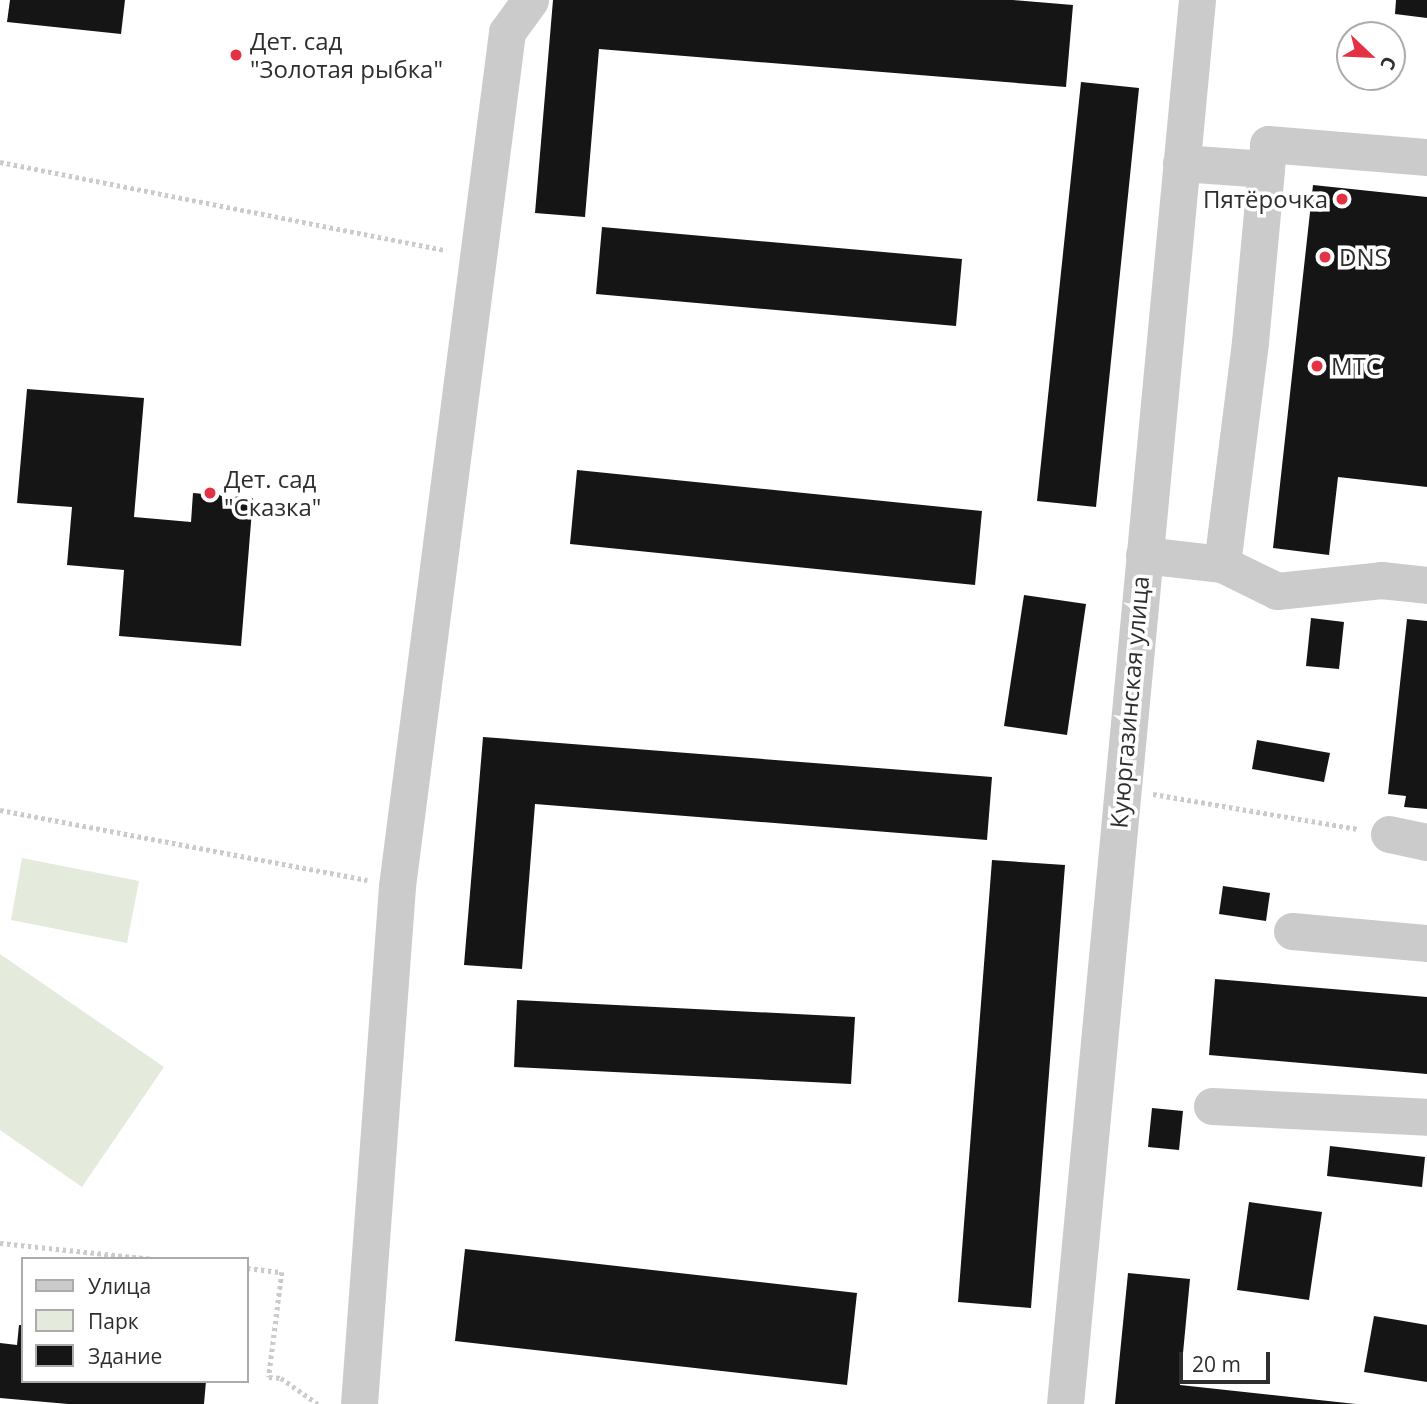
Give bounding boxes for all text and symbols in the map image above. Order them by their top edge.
north arrow [1336,21,1406,91]
place label: Дет. сад "Золотая рыбка" [250,27,443,83]
marker: Дет. сад "Золотая рыбка" [228,47,244,63]
text: С [1374,53,1403,74]
place label: Пятёрочка [1203,185,1328,213]
marker: Пятёрочка [1334,191,1350,207]
place label: DNS [1339,243,1388,271]
marker: DNS [1317,249,1333,265]
place label: МТС [1331,352,1381,380]
marker: МТС [1309,358,1325,374]
place label: Дет. сад "Сказка" [224,465,321,521]
marker: Дет. сад "Сказка" [202,485,218,501]
street label: Куюргазинская улица [1104,575,1154,829]
legend [21,1257,248,1383]
text: Улица [88,1272,151,1300]
text: Парк [88,1307,139,1335]
scale bar [1182,1338,1273,1382]
text: Здание [88,1342,162,1370]
text: 20 m [1192,1350,1241,1378]

